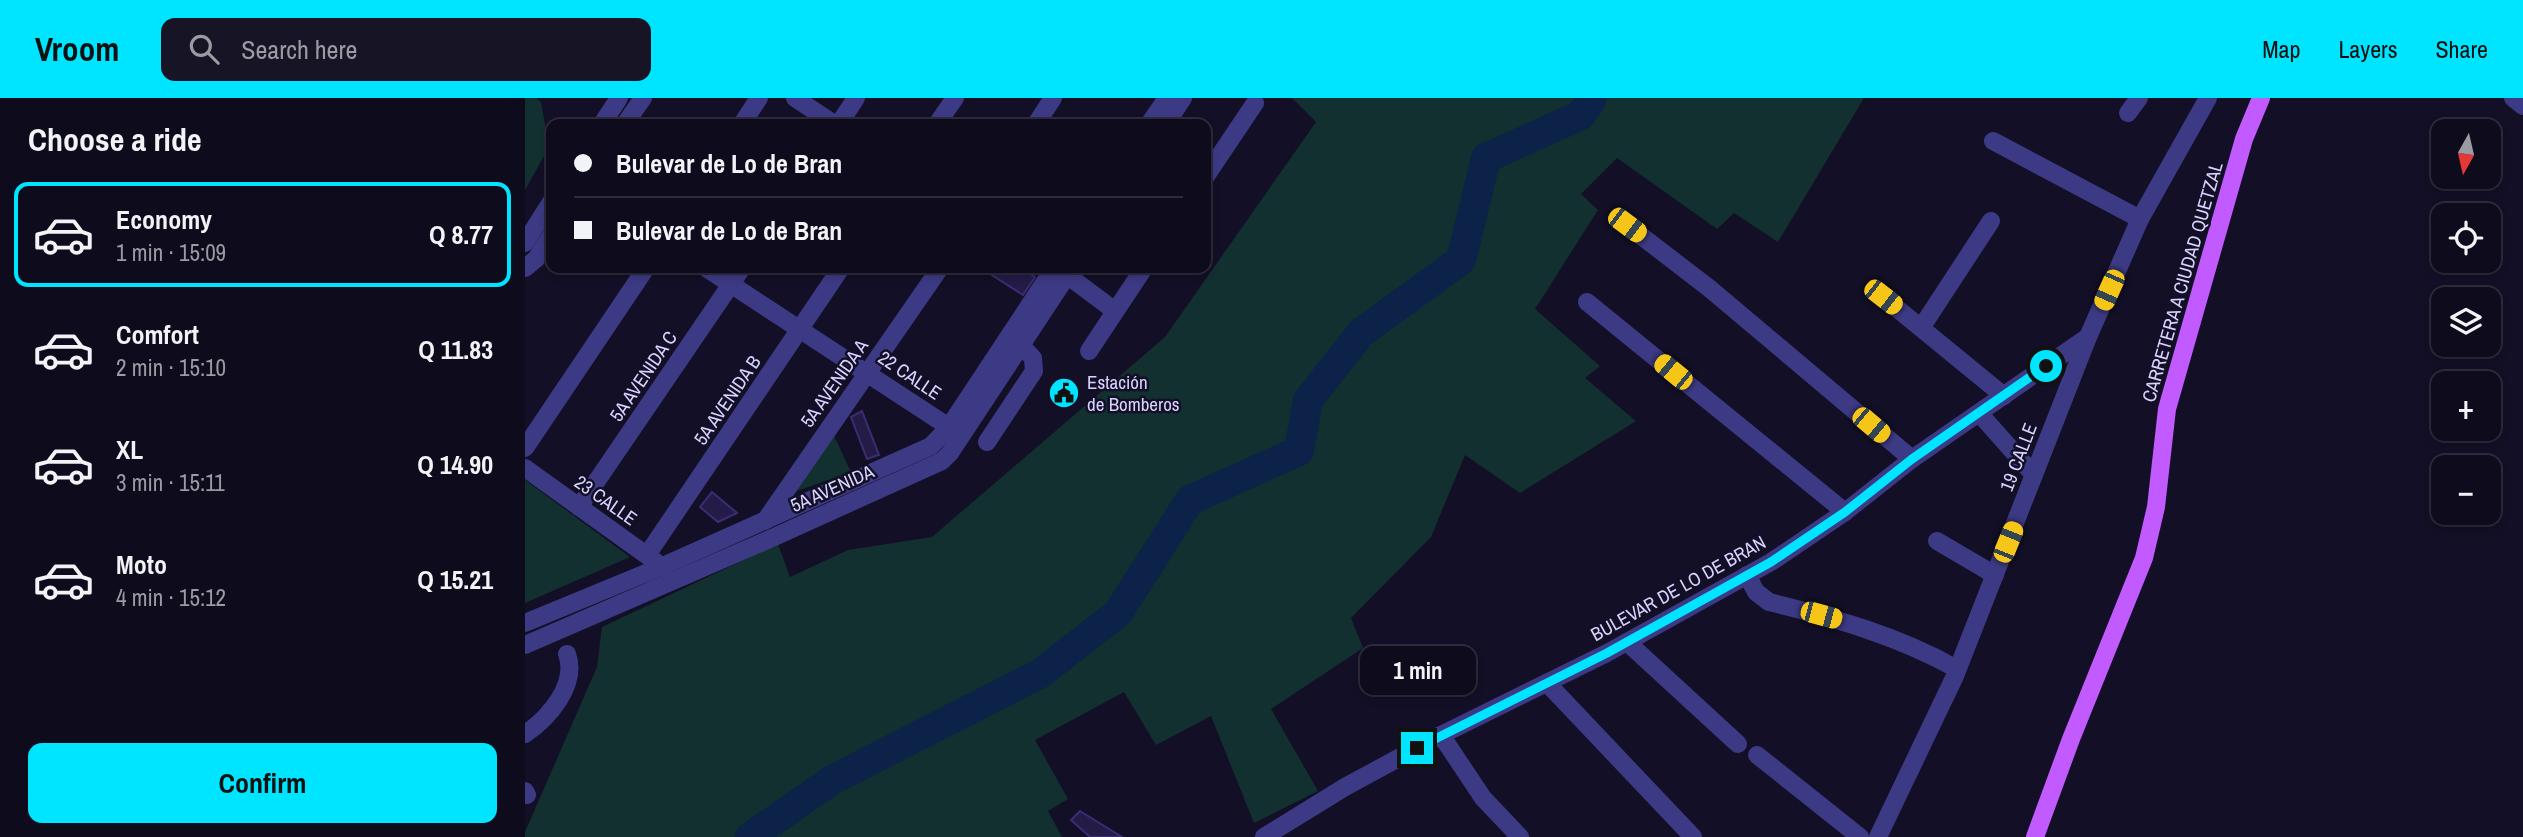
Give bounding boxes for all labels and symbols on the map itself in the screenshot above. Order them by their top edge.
north arrow [2431,119,2501,189]
street label: CARRETERA A CIUDAD QUETZAL [2135,159,2229,405]
car [1604,204,1651,246]
car [2091,267,2128,313]
car [1860,276,1907,318]
street label: 5A AVENIDA C [603,326,683,426]
street label: 5A AVENIDA A [794,333,874,432]
street label: 22 CALLE [873,344,947,406]
street label: 5A AVENIDA B [687,350,767,450]
route start [2030,350,2062,382]
car [1651,351,1696,393]
place label: Estación de Bomberos [1087,369,1180,417]
public building icon: Estación de Bomberos [1047,376,1081,410]
car [1849,403,1894,447]
street label: 19 CALLE [1993,419,2043,495]
street label: 5A AVENIDA [786,458,878,518]
street label: 23 CALLE [569,469,643,531]
car [1991,519,2026,565]
street label: BULEVAR DE LO DE BRAN [1586,529,1770,647]
car [1798,599,1845,631]
callout: 1 min [1359,646,1475,696]
route end [1401,732,1433,764]

